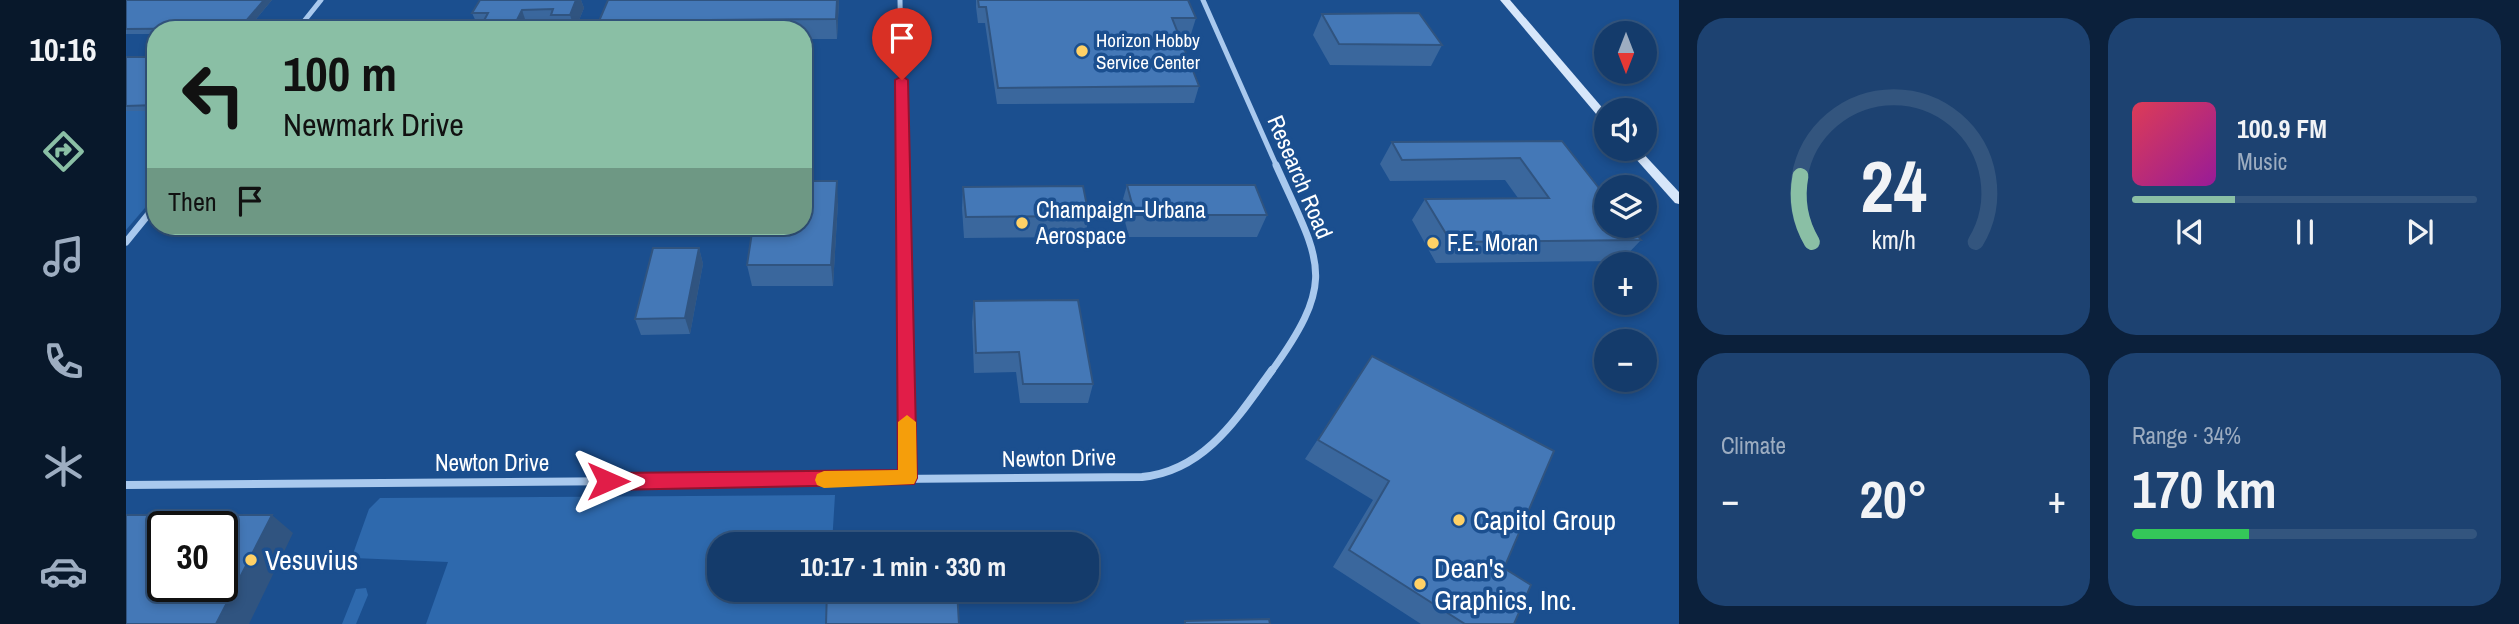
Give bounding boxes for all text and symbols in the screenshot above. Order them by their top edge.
pin [872,8,932,80]
icon: arrive [883,19,921,57]
north arrow [1594,21,1657,84]
map controls [1594,21,1657,392]
place label: Horizon Hobby Service Center [1096,27,1201,75]
text: 10:16 [29,28,97,71]
text: 100 m [283,40,397,106]
marker: Horizon Hobby Service Center [1074,43,1090,59]
icon: left [168,49,259,140]
button: sound [1594,98,1657,161]
text: Newmark Drive [283,103,464,146]
street label: Research Road [1261,110,1340,243]
text: 100.9 FM [2237,111,2327,146]
icon: directions [39,127,88,176]
text: 24 [1860,138,1927,236]
text: Music [2237,146,2287,177]
button: layers [1594,175,1657,238]
icon: arrive [231,182,269,220]
text: Then [168,184,217,219]
place label: Champaign–Urbana Aerospace [1035,194,1206,251]
icon: previous [2171,213,2209,251]
icon: pause [2286,213,2324,251]
icon: next [2401,213,2439,251]
marker: Champaign–Urbana Aerospace [1014,215,1030,231]
text: km/h [1871,223,1916,257]
place label: F.E. Moran [1447,227,1538,258]
icon: music [39,232,88,281]
marker: F.E. Moran [1425,235,1441,251]
button: + [1594,252,1657,315]
button: − [1594,329,1657,392]
icon: phone [39,337,88,386]
text: Range · 34% [2132,420,2241,451]
text: Climate [1721,430,1786,461]
street label: Newton Drive [1002,441,1116,474]
icon: climate [39,442,88,491]
position arrow [571,444,645,518]
street label: Newton Drive [435,447,549,478]
text: 170 km [2132,454,2277,524]
text: 20° [1859,464,1928,534]
text: − [1721,474,1739,525]
text: + [2048,474,2066,525]
place label: Capitol Group [1473,501,1616,539]
speed limit sign: 30 [147,511,238,602]
marker: Capitol Group [1451,512,1467,528]
place label: Vesuvius [265,541,358,579]
icon: car [39,547,88,596]
text: 10:17 · 1 min · 330 m [800,549,1006,584]
place label: Dean's Graphics, Inc. [1434,549,1577,619]
marker: Vesuvius [243,552,259,568]
marker: Dean's Graphics, Inc. [1412,576,1428,592]

